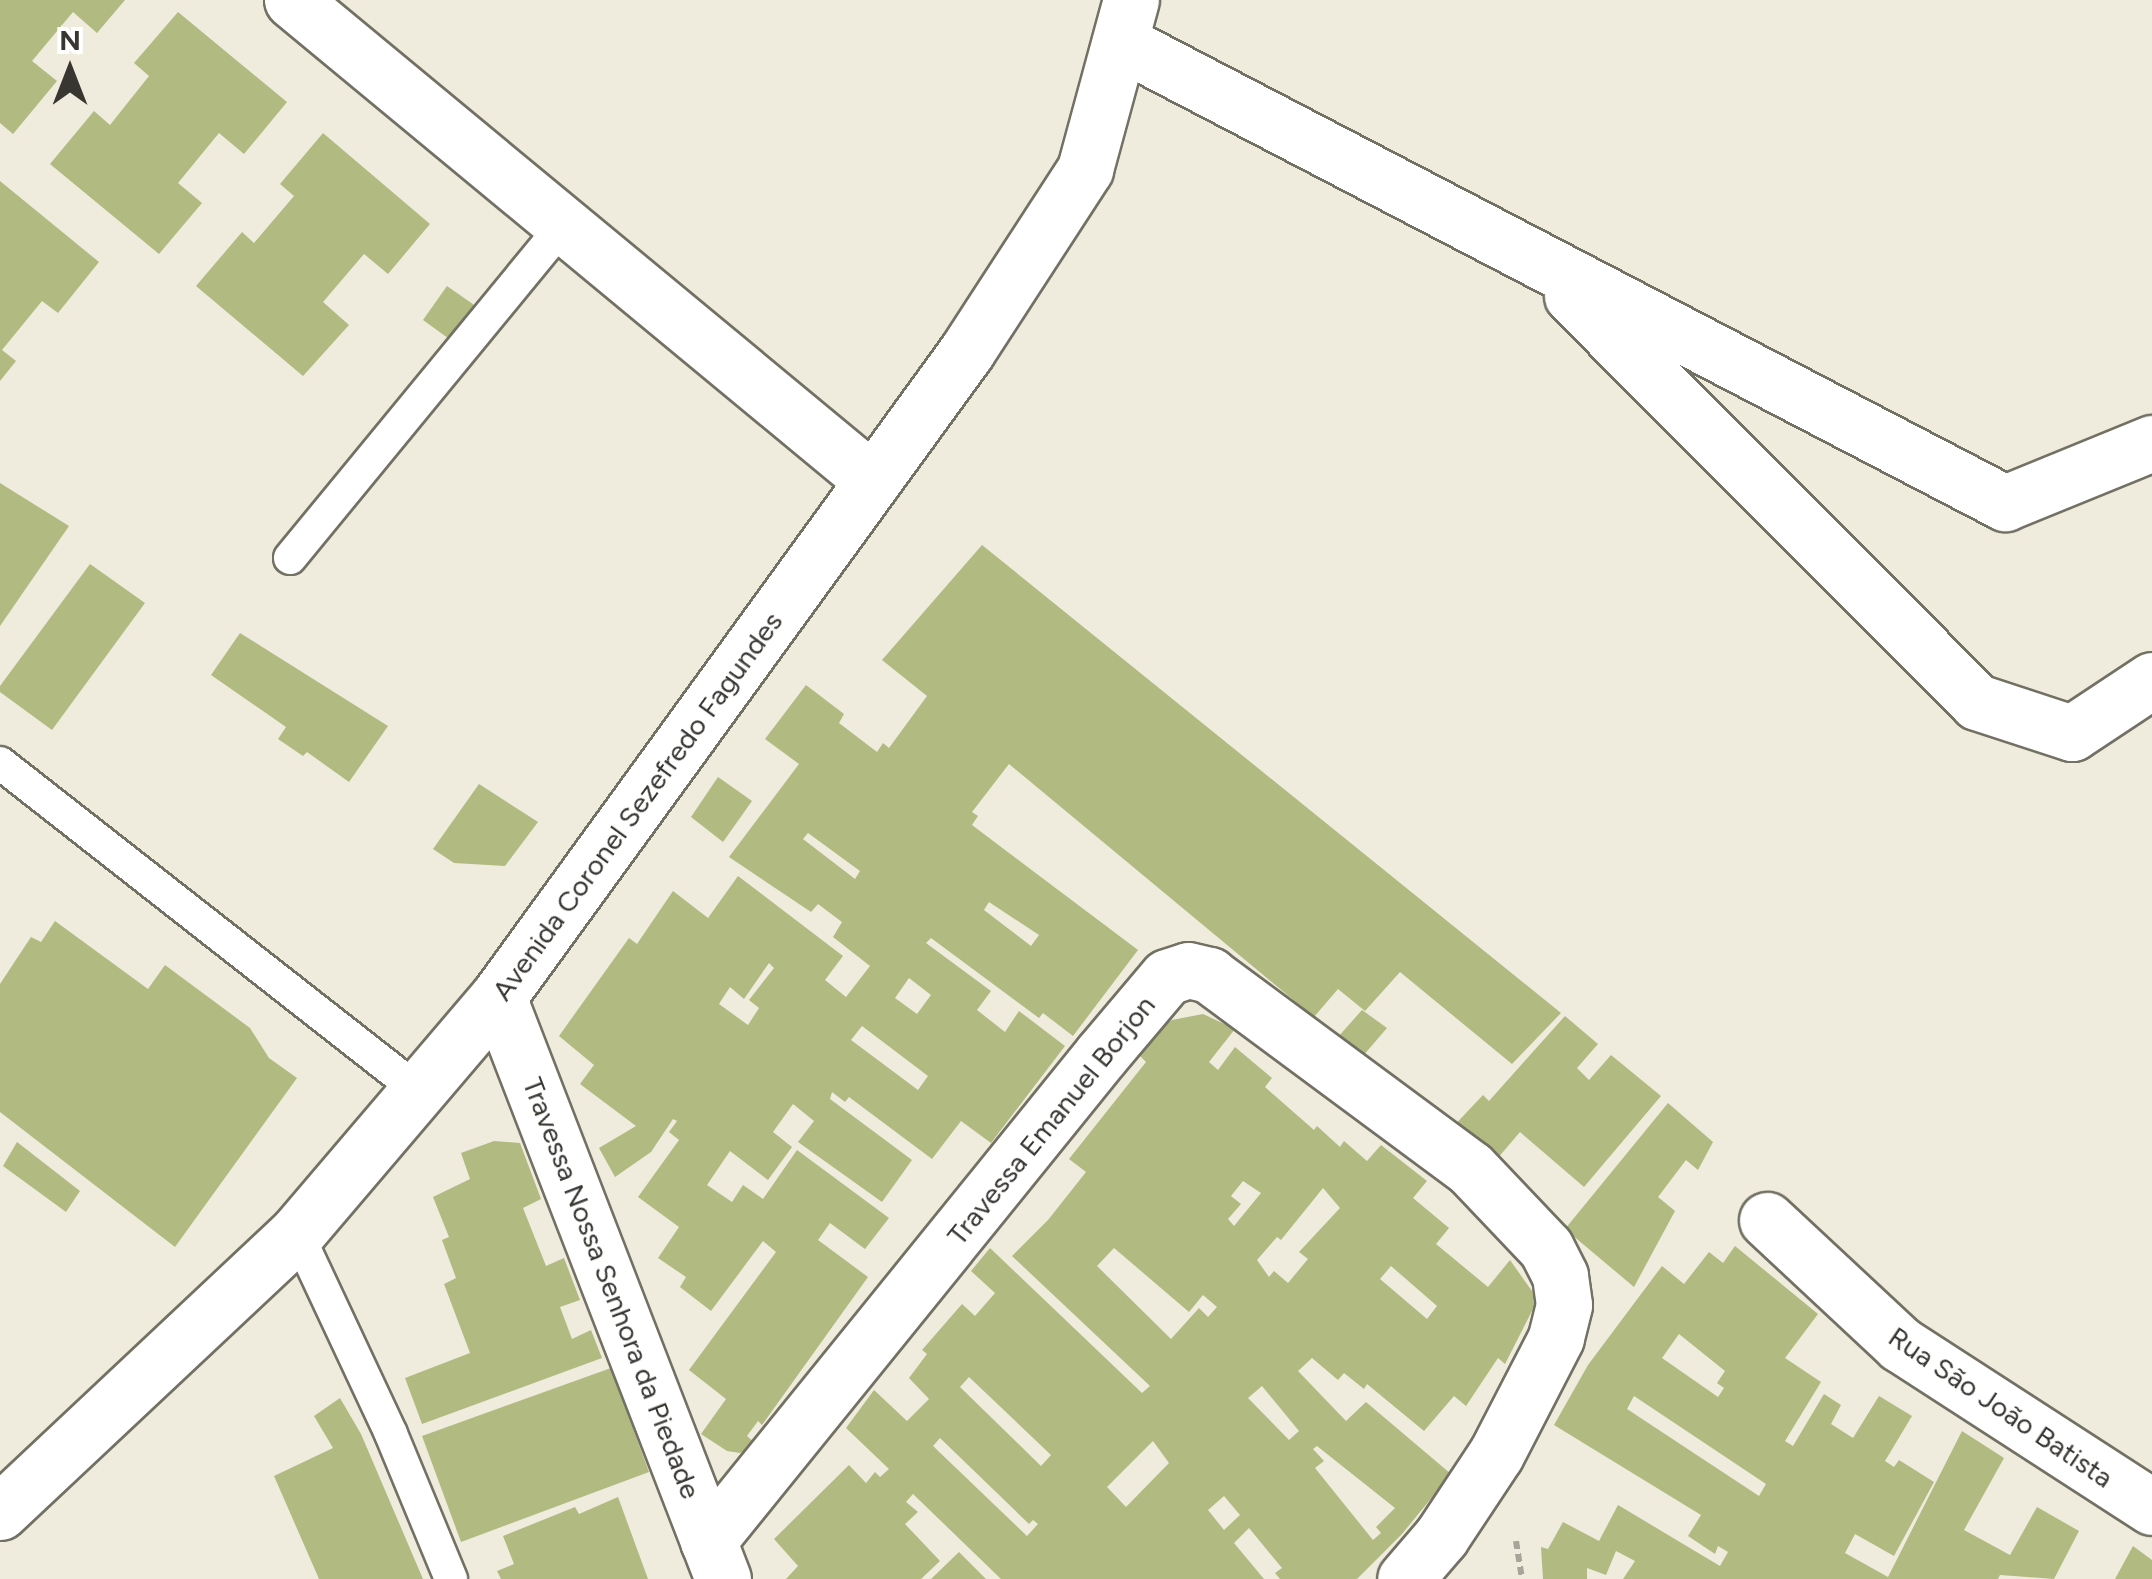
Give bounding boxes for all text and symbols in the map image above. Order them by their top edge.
north arrow [20,20,120,120]
text: N [59,23,81,57]
street label: Avenida Coronel Sezefredo Fagundes [485,605,789,1007]
street label: Travessa Emanuel Borjon [940,989,1162,1251]
street label: Travessa Nossa Senhora da Piedade [516,1073,708,1503]
street label: Rua São João Batista [1882,1319,2120,1495]

